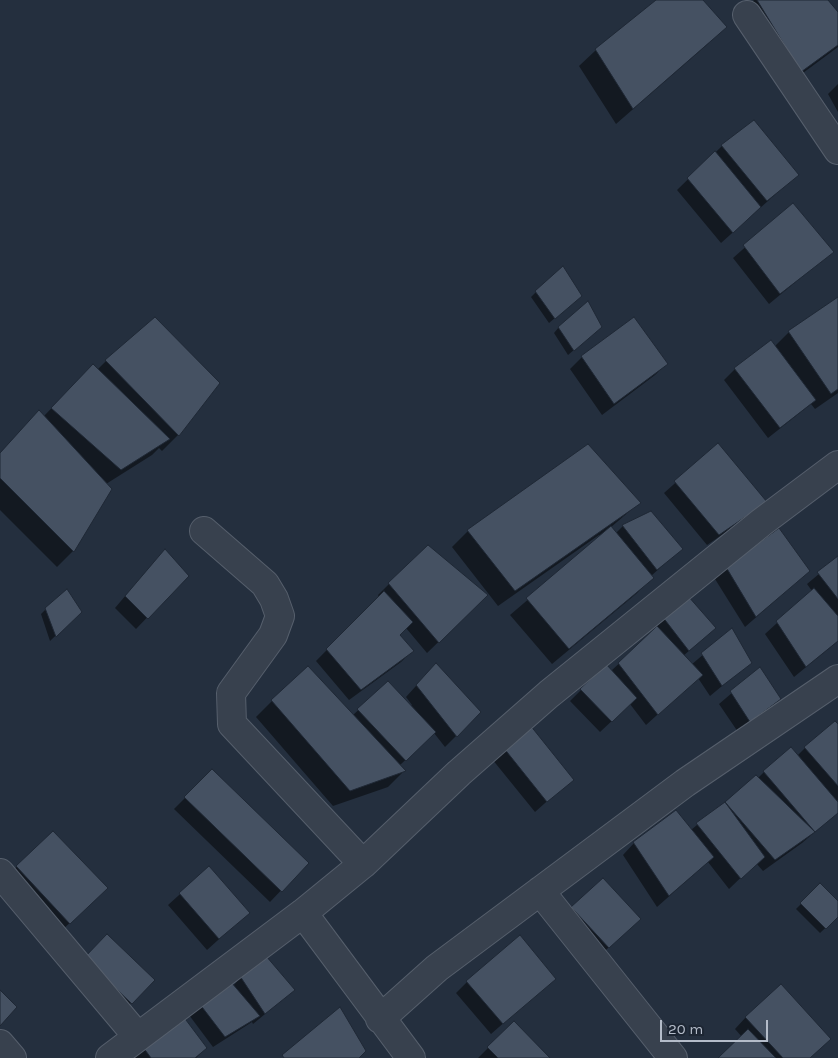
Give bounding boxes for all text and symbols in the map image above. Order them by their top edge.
scale bar [663,1010,770,1042]
text: 20 m [668,1020,703,1038]

